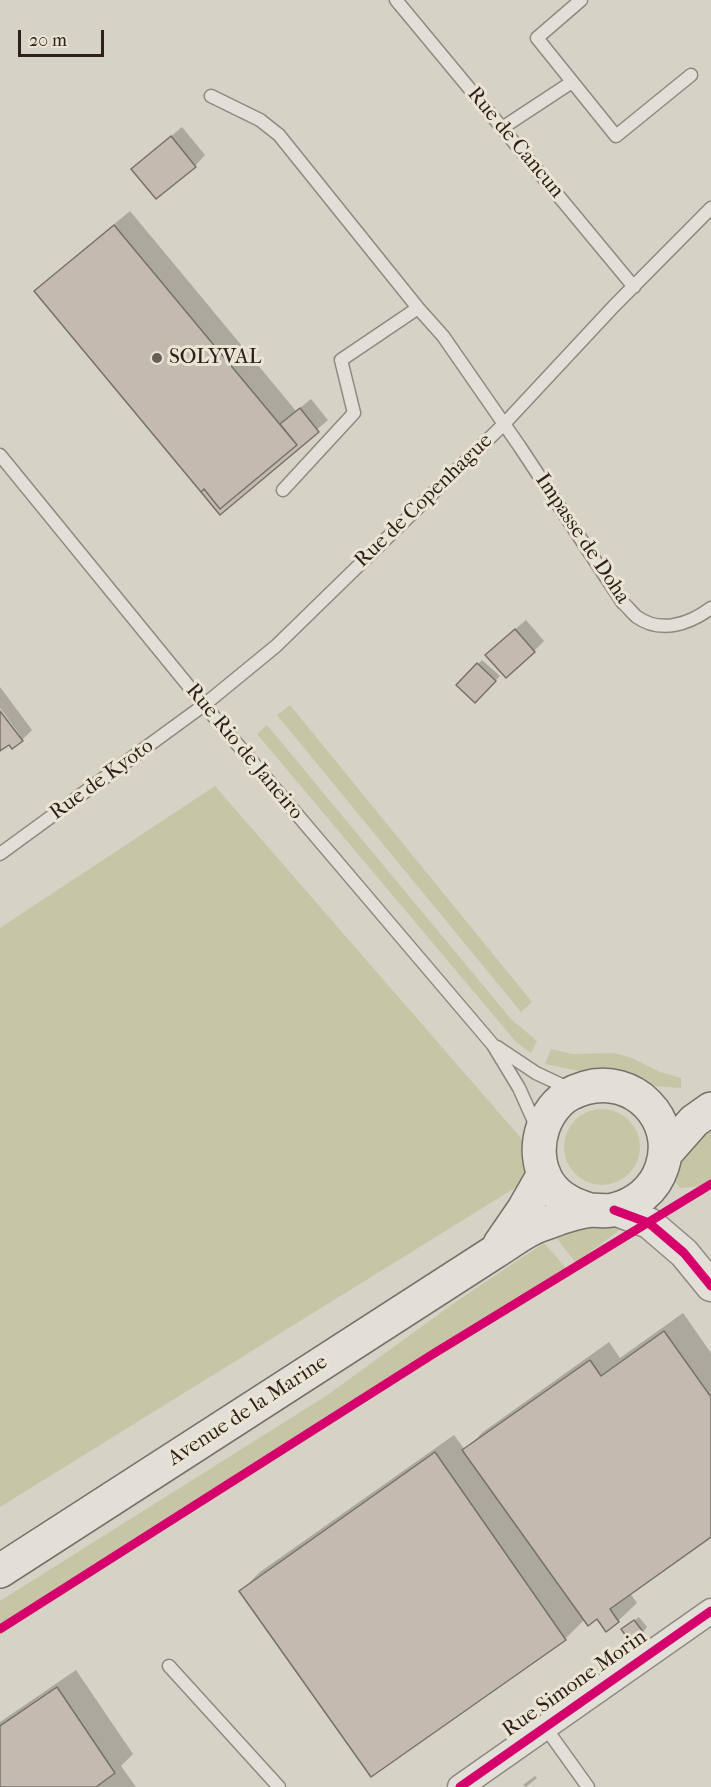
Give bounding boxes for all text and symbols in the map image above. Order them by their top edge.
scale bar [21,18,106,56]
text: 20 m [29,30,67,51]
street label: Rue de Cancun [461,82,569,204]
place label: SOLYVAL [169,345,261,371]
marker: SOLYVAL [150,351,164,365]
street label: Rue de Copenhague [350,429,498,573]
street label: Impasse de Doha [529,469,635,609]
street label: Rue Rio de Janeiro [180,679,308,825]
street label: Rue de Kyoto [45,734,159,826]
street label: Avenue de la Marine [163,1350,333,1472]
street label: Rue Simone Morin [498,1625,652,1743]

